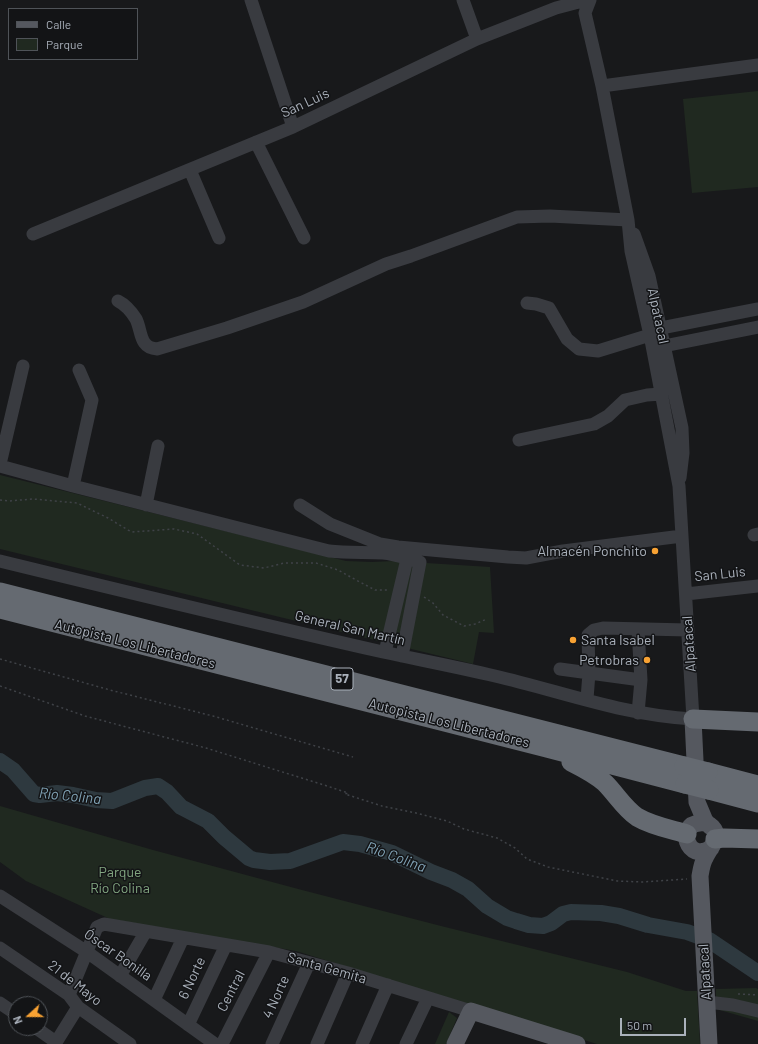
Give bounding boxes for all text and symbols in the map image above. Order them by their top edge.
legend [8,8,138,60]
text: Calle [46,17,71,31]
text: Parque [46,37,83,51]
street label: San Luis [278,85,332,121]
street label: Alpatacal [644,287,672,345]
place label: Almacén Ponchito [537,543,647,559]
marker: Almacén Ponchito [650,546,660,556]
street label: San Luis [694,563,746,585]
street label: General San Martín [293,607,407,649]
street label: Alpatacal [679,615,699,673]
street label: Autopista Los Libertadores [53,616,217,672]
place label: Santa Isabel [581,632,655,648]
marker: Santa Isabel [568,635,578,645]
place label: Petrobras [579,652,639,668]
marker: Petrobras [642,655,652,665]
road number: 57 [331,668,353,690]
street label: Autopista Los Libertadores [367,695,531,751]
water label: Río Colina [38,784,102,808]
water label: Río Colina [364,838,428,876]
park label: Parque Río Colina [90,864,150,896]
street label: Óscar Bonilla [81,925,155,985]
street label: Alpatacal [695,943,715,1001]
street label: Santa Gemita [286,949,368,987]
street label: 6 Norte [175,954,209,1002]
street label: 21 de Mayo [45,957,105,1009]
street label: Central [214,968,248,1014]
street label: 4 Norte [259,973,293,1021]
north arrow [8,996,48,1036]
scale bar [622,1010,688,1036]
text: N [10,1014,25,1026]
text: 50 m [627,1018,652,1032]

